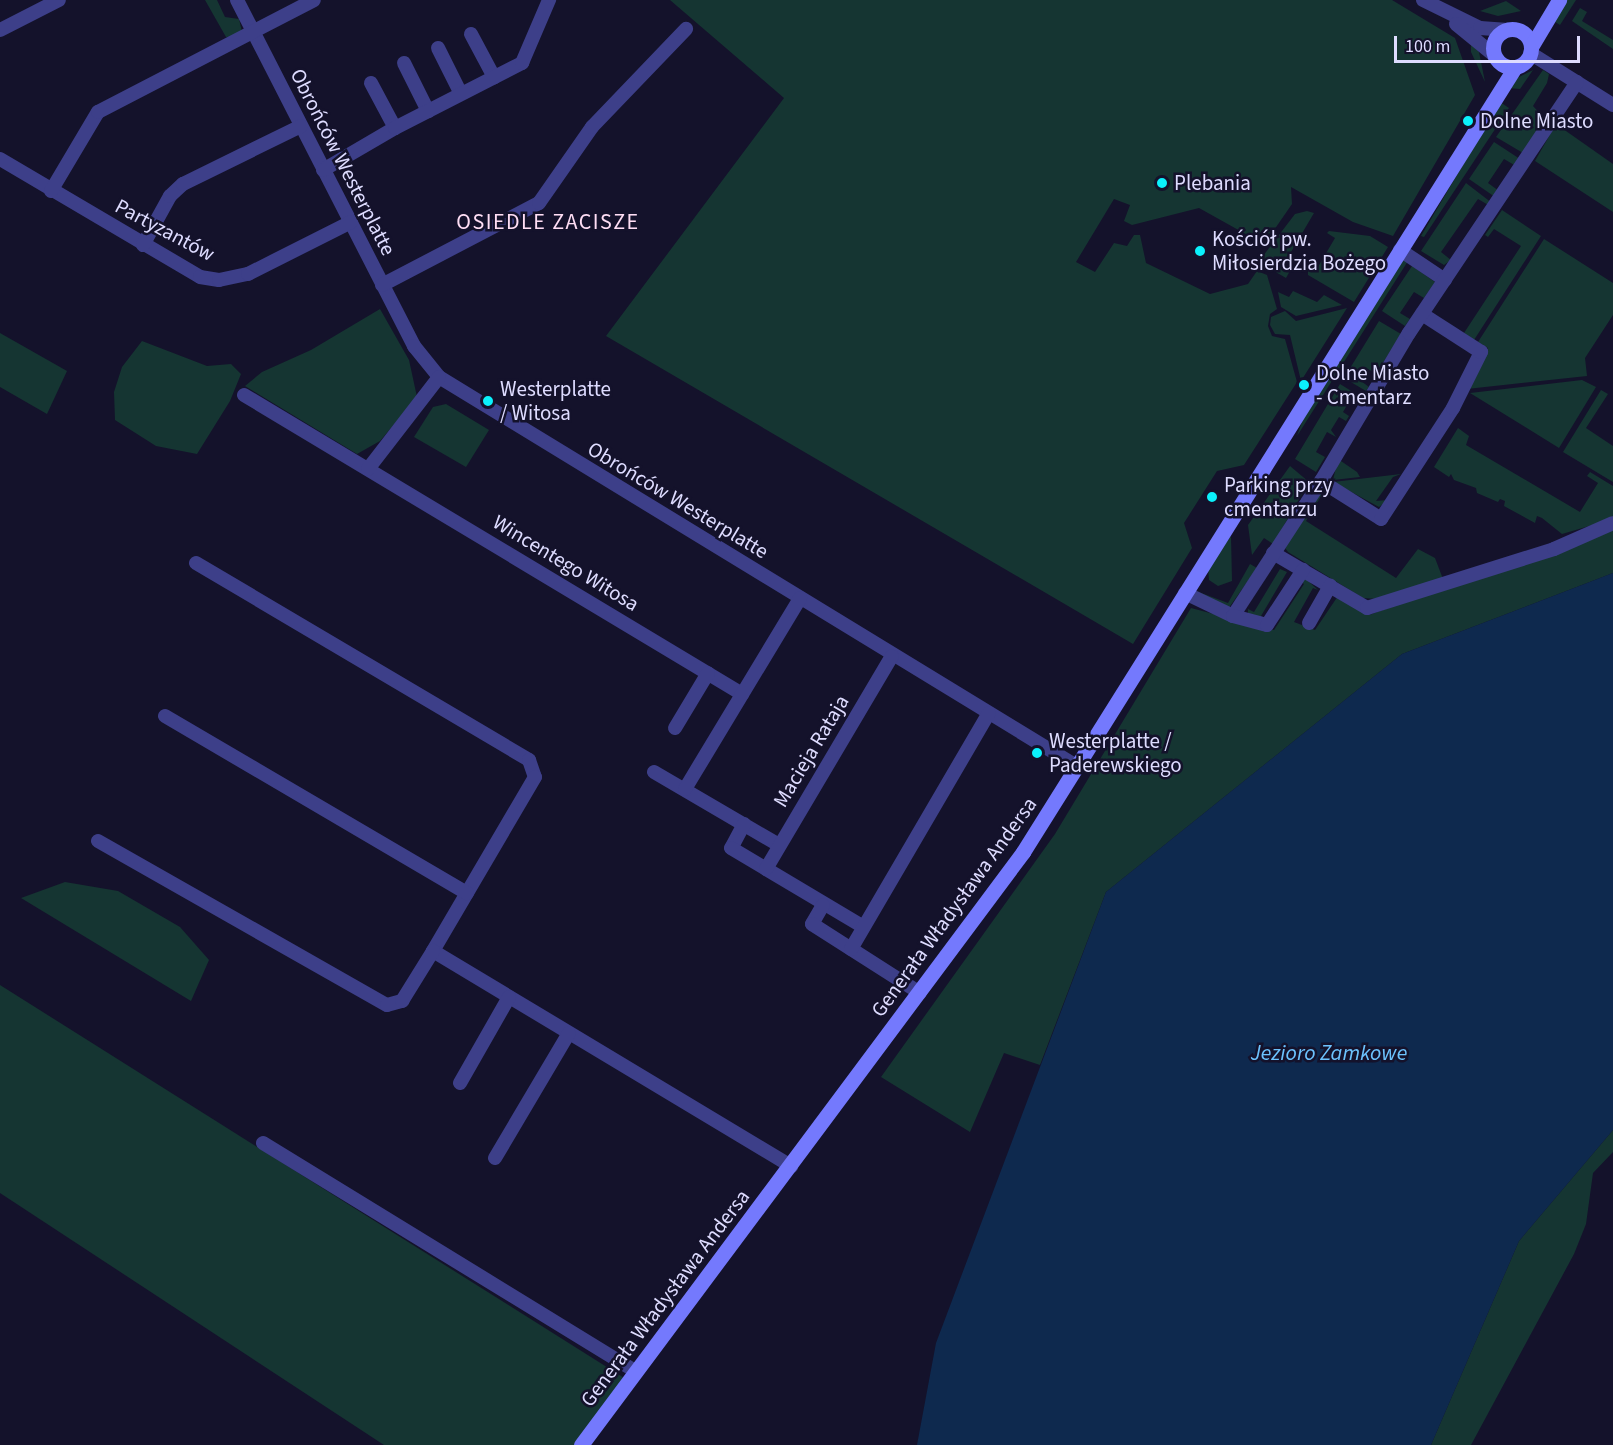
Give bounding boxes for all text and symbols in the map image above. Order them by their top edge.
scale bar [1397,24,1583,62]
text: 100 m [1405,34,1450,59]
street label: Obrońców Westerplatte [285,64,401,260]
place label: Dolne Miasto [1480,108,1593,134]
marker: Dolne Miasto [1461,114,1475,128]
place label: Plebania [1174,170,1251,196]
marker: Plebania [1155,176,1169,190]
street label: Partyzantów [111,193,219,267]
district label: OSIEDLE ZACISZE [456,210,640,236]
place label: Kościół pw. Miłosierdzia Bożego [1212,226,1386,276]
marker: Kościół pw. Miłosierdzia Bożego [1193,244,1207,258]
place label: Dolne Miasto - Cmentarz [1316,360,1429,410]
place label: Westerplatte / Witosa [500,376,611,426]
marker: Dolne Miasto - Cmentarz [1297,378,1311,392]
marker: Westerplatte / Witosa [481,394,495,408]
street label: Obrońców Westerplatte [583,436,773,564]
place label: Parking przy cmentarzu [1224,472,1332,522]
marker: Parking przy cmentarzu [1205,490,1219,504]
street label: Wincentego Witosa [488,509,644,617]
street label: Macieja Rataja [768,690,854,812]
place label: Westerplatte / Paderewskiego [1049,728,1182,778]
marker: Westerplatte / Paderewskiego [1030,746,1044,760]
street label: Generała Władysława Andersa [866,792,1042,1022]
water label: Jezioro Zamkowe [1251,1041,1407,1067]
street label: Generała Władysława Andersa [575,1184,755,1412]

